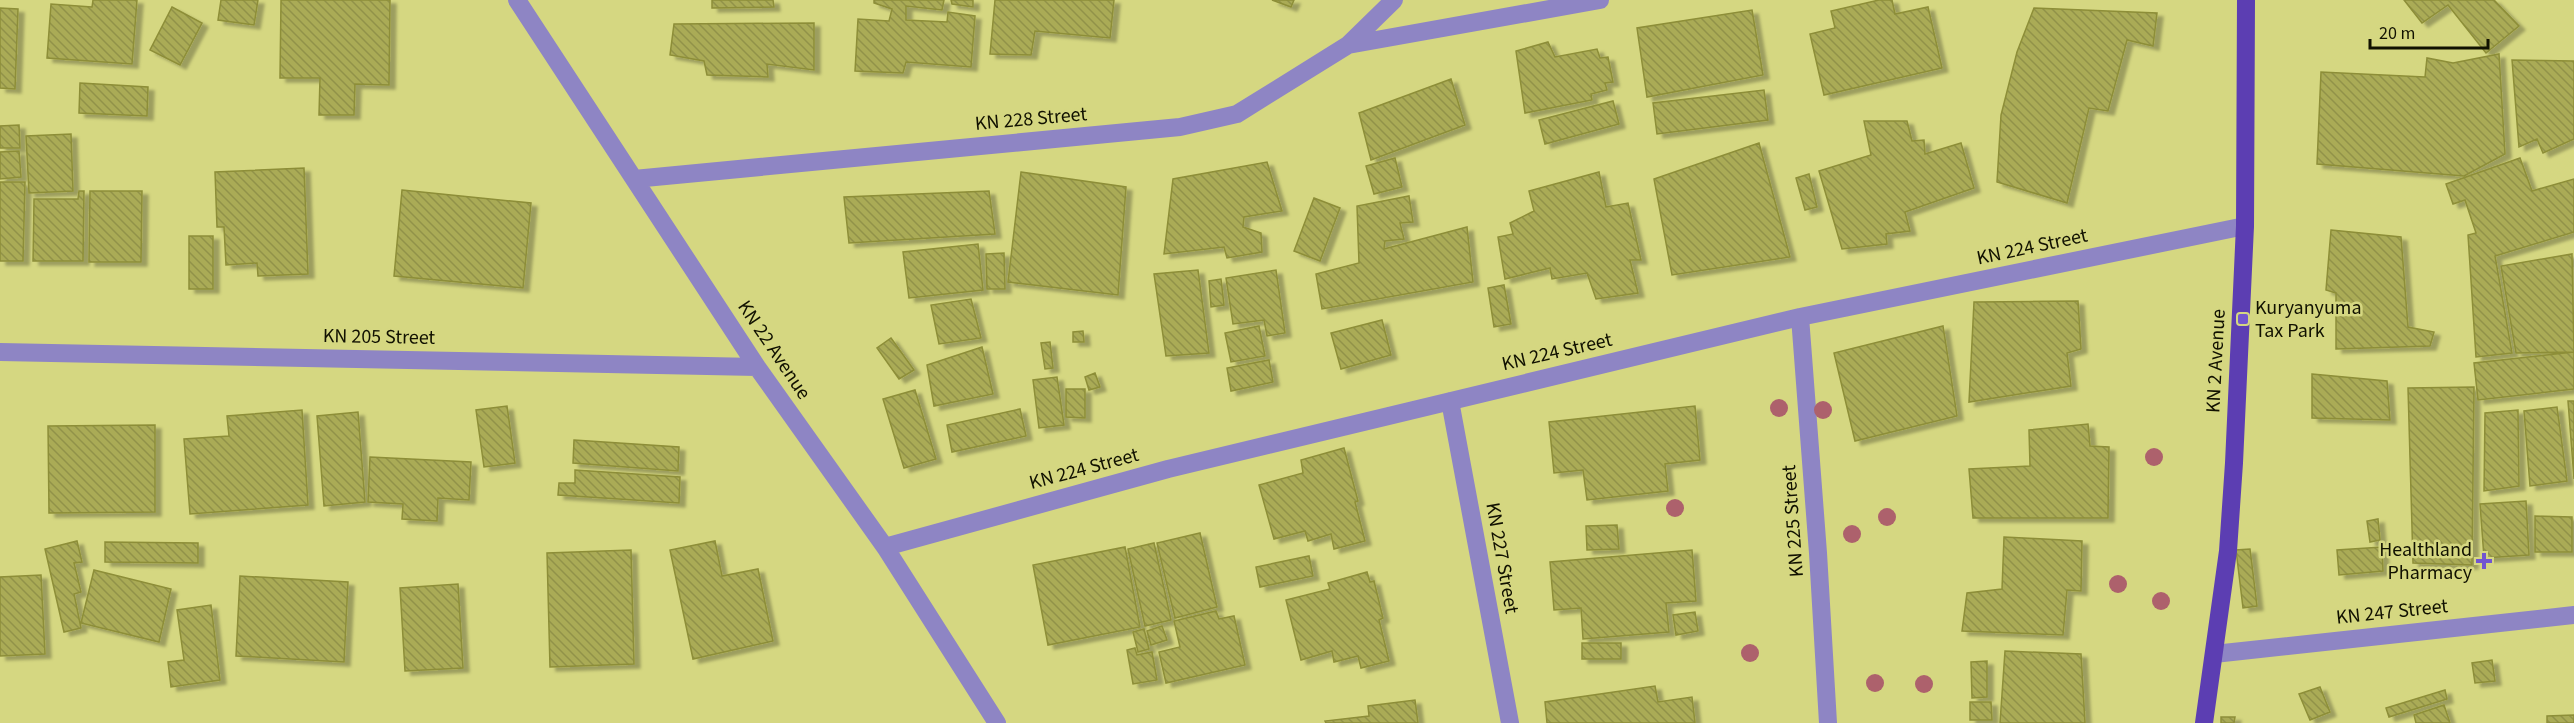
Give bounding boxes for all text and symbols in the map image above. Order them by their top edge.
scale bar [2370,12,2488,50]
text: 20 m [2379,21,2415,46]
street label: KN 228 Street [974,100,1088,138]
street label: KN 224 Street [1974,222,2090,272]
place label: Kuryanyuma Tax Park [2255,294,2361,345]
street label: KN 22 Avenue [731,295,818,405]
street label: KN 2 Avenue [2199,308,2233,414]
marker: Kuryanyuma Tax Park [2236,312,2250,326]
street label: KN 205 Street [323,322,436,352]
street label: KN 224 Street [1499,326,1615,378]
street label: KN 224 Street [1026,441,1142,497]
street label: KN 225 Street [1775,464,1811,578]
street label: KN 227 Street [1478,500,1526,616]
place label: Healthland Pharmacy [2379,536,2473,587]
marker: Healthland Pharmacy [2477,554,2491,568]
street label: KN 247 Street [2335,592,2450,632]

